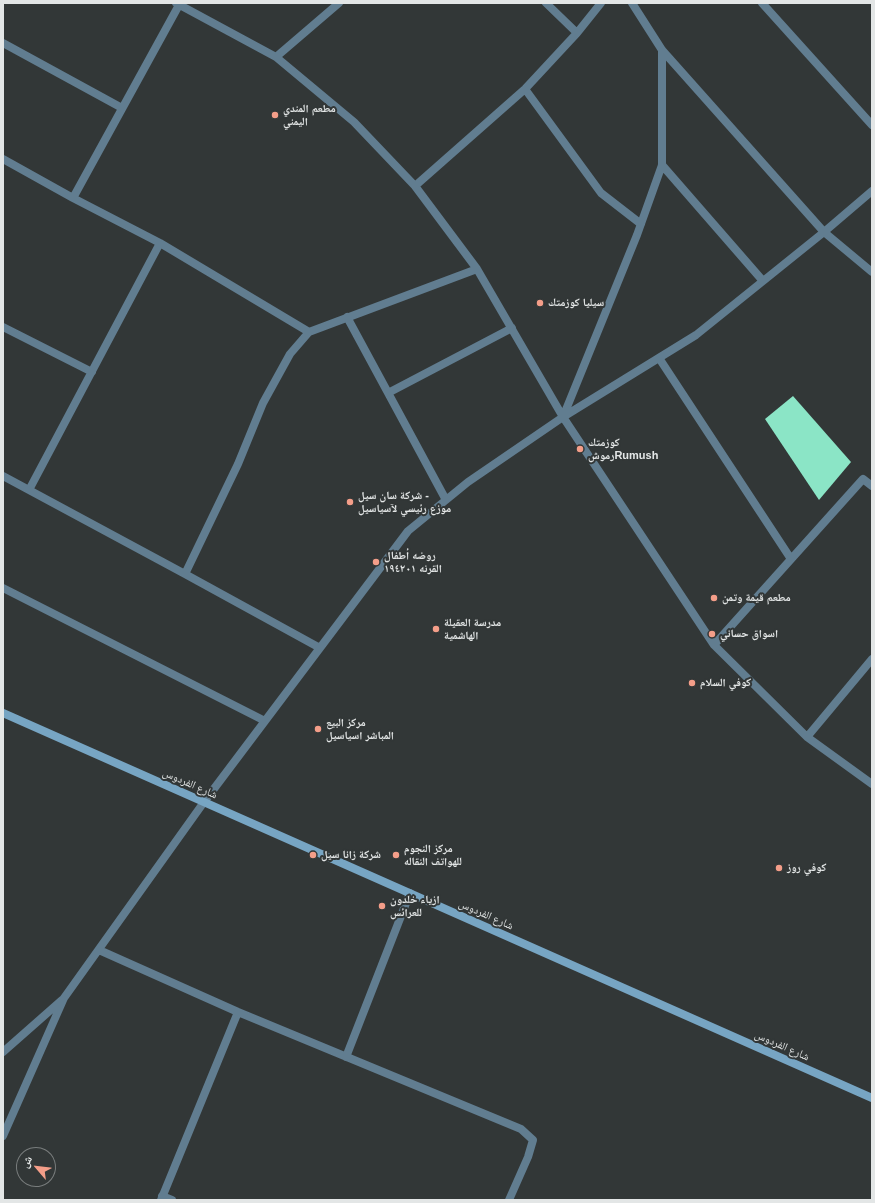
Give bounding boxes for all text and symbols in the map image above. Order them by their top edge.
place label: مطعم المندي اليمني [283,102,336,128]
marker: مطعم المندي اليمني [270,110,280,120]
place label: سيليا كوزمتك [548,296,604,310]
marker: سيليا كوزمتك [535,298,545,308]
place label: كوزمتك رموشRumush [588,436,658,462]
marker: كوزمتك رموشRumush [575,444,585,454]
place label: شركة سان سيل - موزع رئيسي لآسياسيل [358,489,451,515]
marker: شركة سان سيل - موزع رئيسي لآسياسيل [345,497,355,507]
place label: روضه أطفال القرنه ١٩٤٢٠١ [384,549,442,575]
marker: روضه أطفال القرنه ١٩٤٢٠١ [371,557,381,567]
place label: مطعم قيمة وتمن [722,591,791,605]
marker: مطعم قيمة وتمن [709,593,719,603]
place label: مدرسة العقيلة الهاشمية [444,616,501,642]
marker: مدرسة العقيلة الهاشمية [431,624,441,634]
place label: اسواق حساني [720,627,778,641]
marker: اسواق حساني [707,629,717,639]
place label: كوفي السلام [700,676,751,690]
marker: كوفي السلام [687,678,697,688]
place label: مركز البيع المباشر اسياسيل [326,716,394,742]
marker: مركز البيع المباشر اسياسيل [313,724,323,734]
street label: شارع الفردوس [161,766,219,802]
place label: مركز النجوم للهواتف النقاله [404,842,462,868]
place label: شركة زانا سيل [321,848,381,862]
marker: شركة زانا سيل [308,850,318,860]
marker: مركز النجوم للهواتف النقاله [391,850,401,860]
place label: كوفي روز [787,861,826,875]
marker: كوفي روز [774,863,784,873]
place label: ازياء خلدون للعرائس [390,893,440,919]
street label: شارع الفردوس [457,897,515,933]
marker: ازياء خلدون للعرائس [377,901,387,911]
street label: شارع الفردوس [753,1028,811,1064]
north arrow [16,1147,56,1187]
text: ش [18,1154,34,1170]

